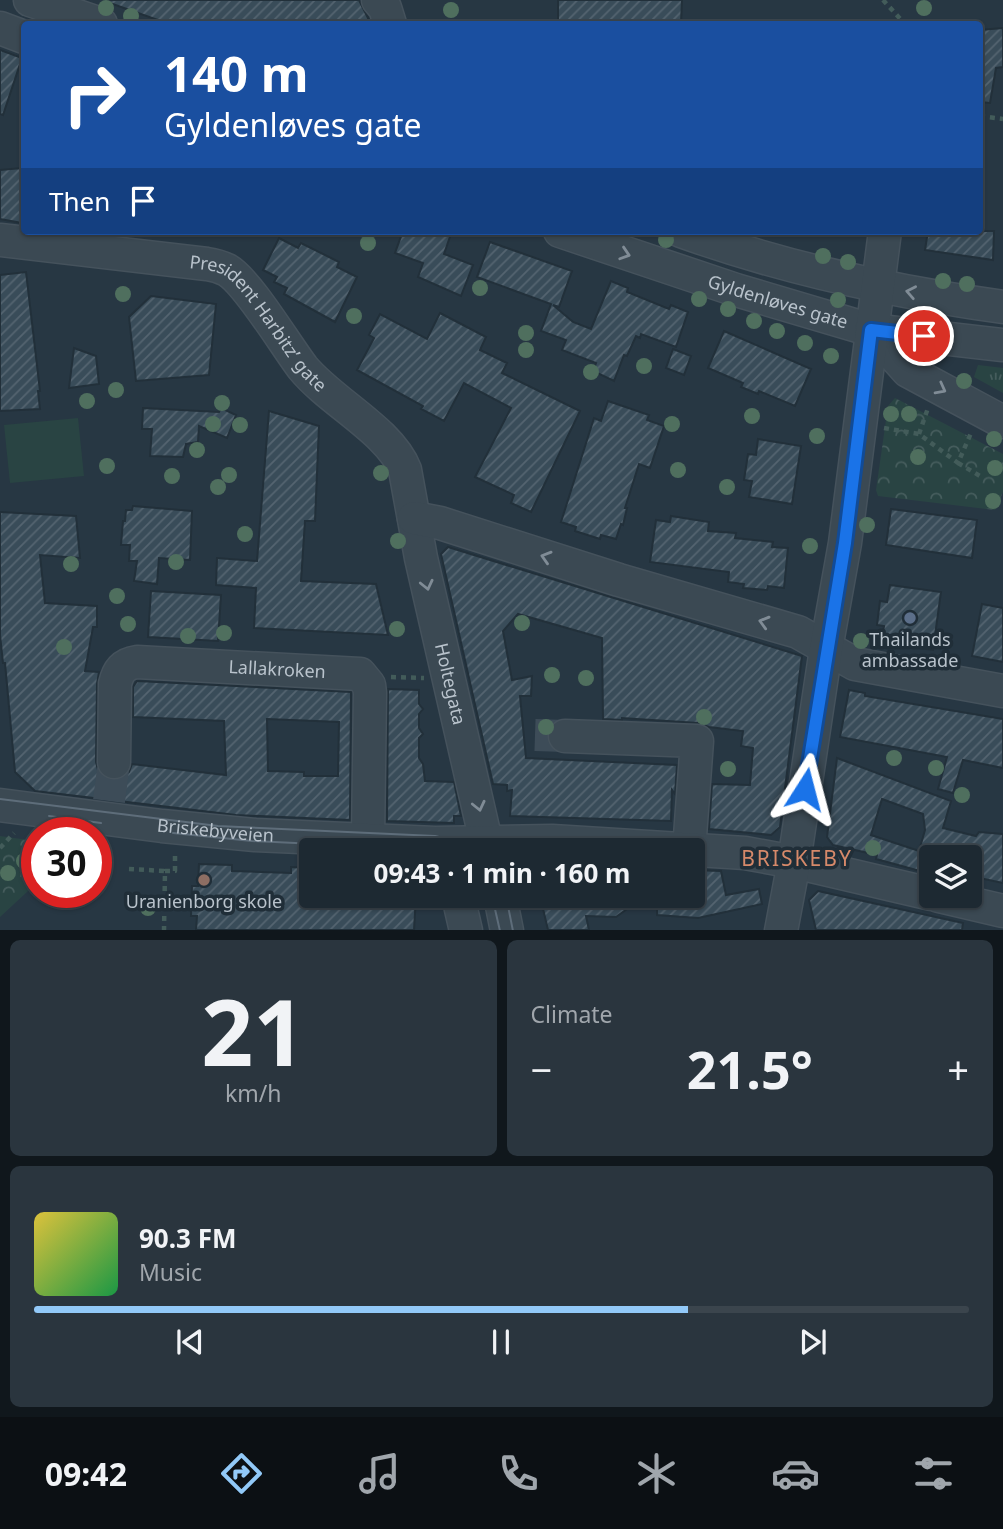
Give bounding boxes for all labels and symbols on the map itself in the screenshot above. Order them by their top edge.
one-way arrow [618,246,630,260]
street label: President Harbitz’ gate [188,249,332,397]
street label: Gyldenløves gate [705,268,851,333]
one-way arrow [905,285,917,300]
pin [894,306,954,366]
one-way arrow [933,381,946,394]
one-way arrow [540,550,552,565]
one-way arrow [419,579,434,591]
marker: Thailands ambassade [902,610,918,626]
one-way arrow [758,616,770,631]
place label: Thailands ambassade [862,627,958,672]
street label: Holtegata [430,640,472,727]
street label: Lallakroken [228,654,327,683]
position arrow [768,752,842,826]
one-way arrow [470,800,485,812]
street label: Briskebyveien [156,813,274,847]
speed limit sign: 30 [21,817,112,908]
district label: BRISKEBY [741,844,853,872]
marker: Uranienborg skole [196,872,212,888]
place label: Uranienborg skole [126,889,282,913]

